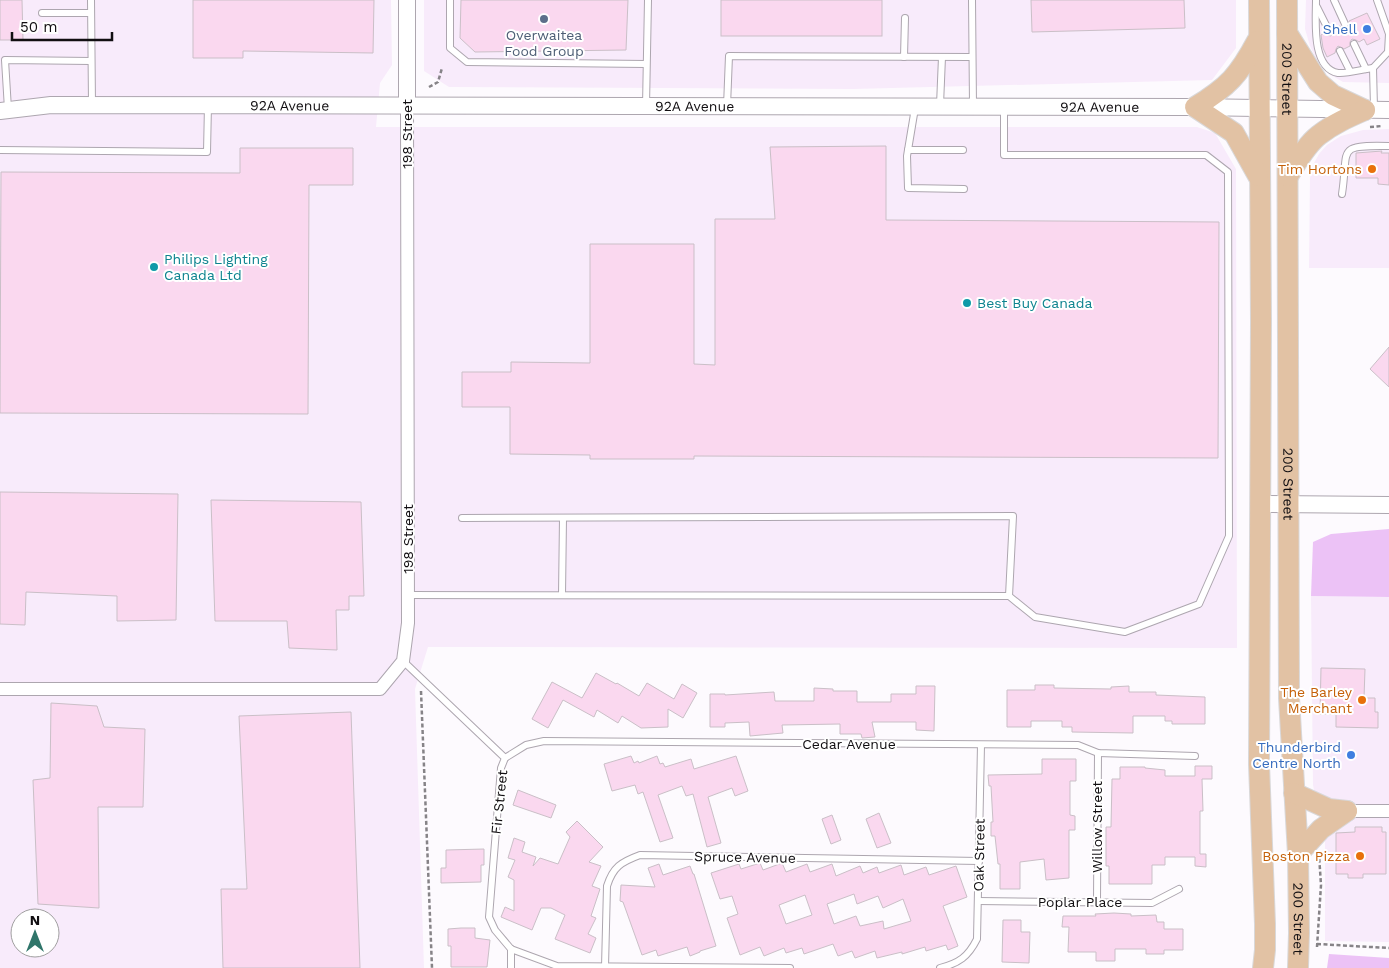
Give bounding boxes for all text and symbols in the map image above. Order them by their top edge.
scale bar [12,10,112,42]
marker: Overwaitea Food Group [538,13,550,25]
text: 50 m [20,18,57,36]
place label: Shell [1323,21,1358,37]
marker: Shell [1361,23,1373,35]
place label: Overwaitea Food Group [504,27,584,59]
street label: 200 Street [1279,43,1295,115]
street label: 92A Avenue [250,97,329,113]
street label: 92A Avenue [655,98,734,114]
street label: 198 Street [399,99,415,169]
street label: 92A Avenue [1060,99,1139,115]
place label: Tim Hortons [1278,161,1362,177]
marker: Tim Hortons [1366,163,1378,175]
place label: Philips Lighting Canada Ltd [164,251,268,283]
marker: Philips Lighting Canada Ltd [148,261,160,273]
place label: Best Buy Canada [977,295,1093,311]
marker: Best Buy Canada [961,297,973,309]
street label: 200 Street [1280,448,1296,520]
street label: 198 Street [400,504,416,574]
place label: The Barley Merchant [1280,684,1353,716]
marker: The Barley Merchant [1356,694,1368,706]
street label: Cedar Avenue [802,736,896,752]
place label: Thunderbird Centre North [1252,739,1341,771]
marker: Thunderbird Centre North [1345,749,1357,761]
street label: Fir Street [488,769,510,835]
street label: Willow Street [1089,781,1105,873]
street label: Oak Street [970,818,988,892]
street label: Spruce Avenue [694,848,796,866]
place label: Boston Pizza [1262,848,1350,864]
marker: Boston Pizza [1354,850,1366,862]
street label: 200 Street [1290,882,1307,955]
street label: Poplar Place [1038,894,1122,910]
north arrow [10,908,60,958]
text: N [30,912,40,928]

